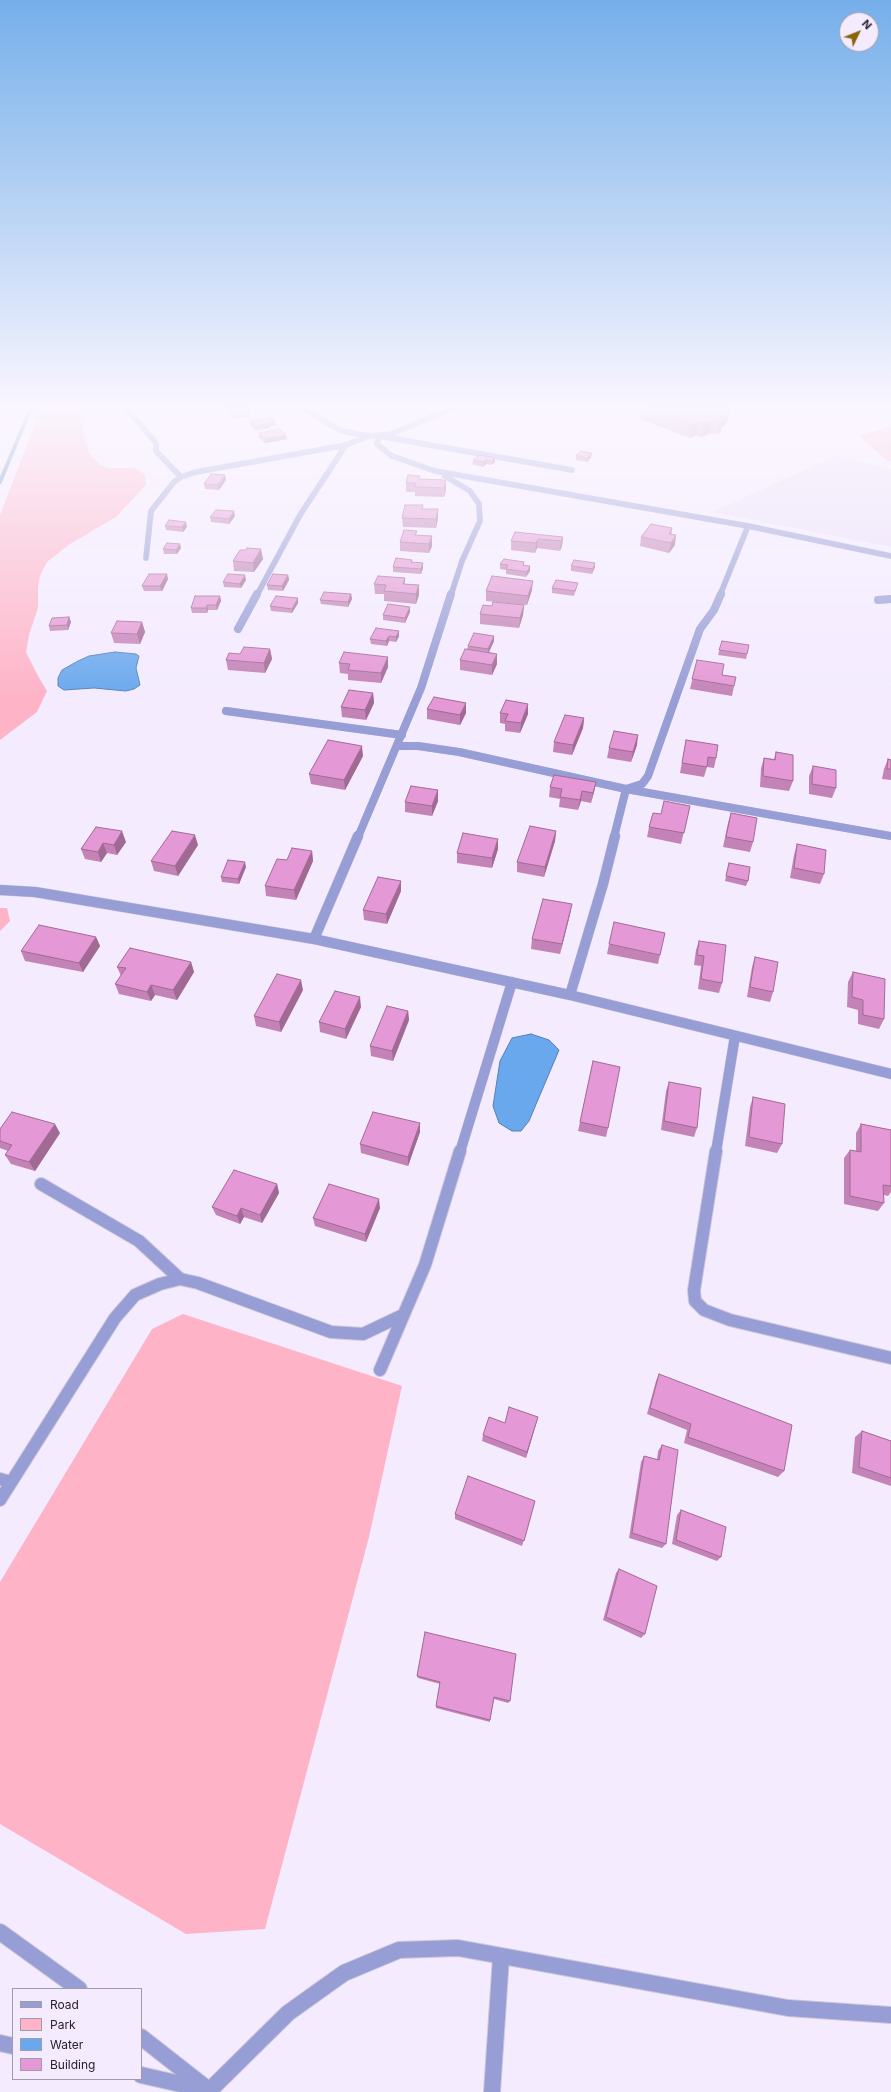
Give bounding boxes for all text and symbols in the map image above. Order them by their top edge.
north arrow [839,12,879,52]
text: N [859,17,875,32]
legend [12,1988,142,2080]
text: Road [50,1997,79,2012]
text: Park [50,2017,76,2032]
text: Water [50,2037,83,2052]
text: Building [50,2057,95,2072]

